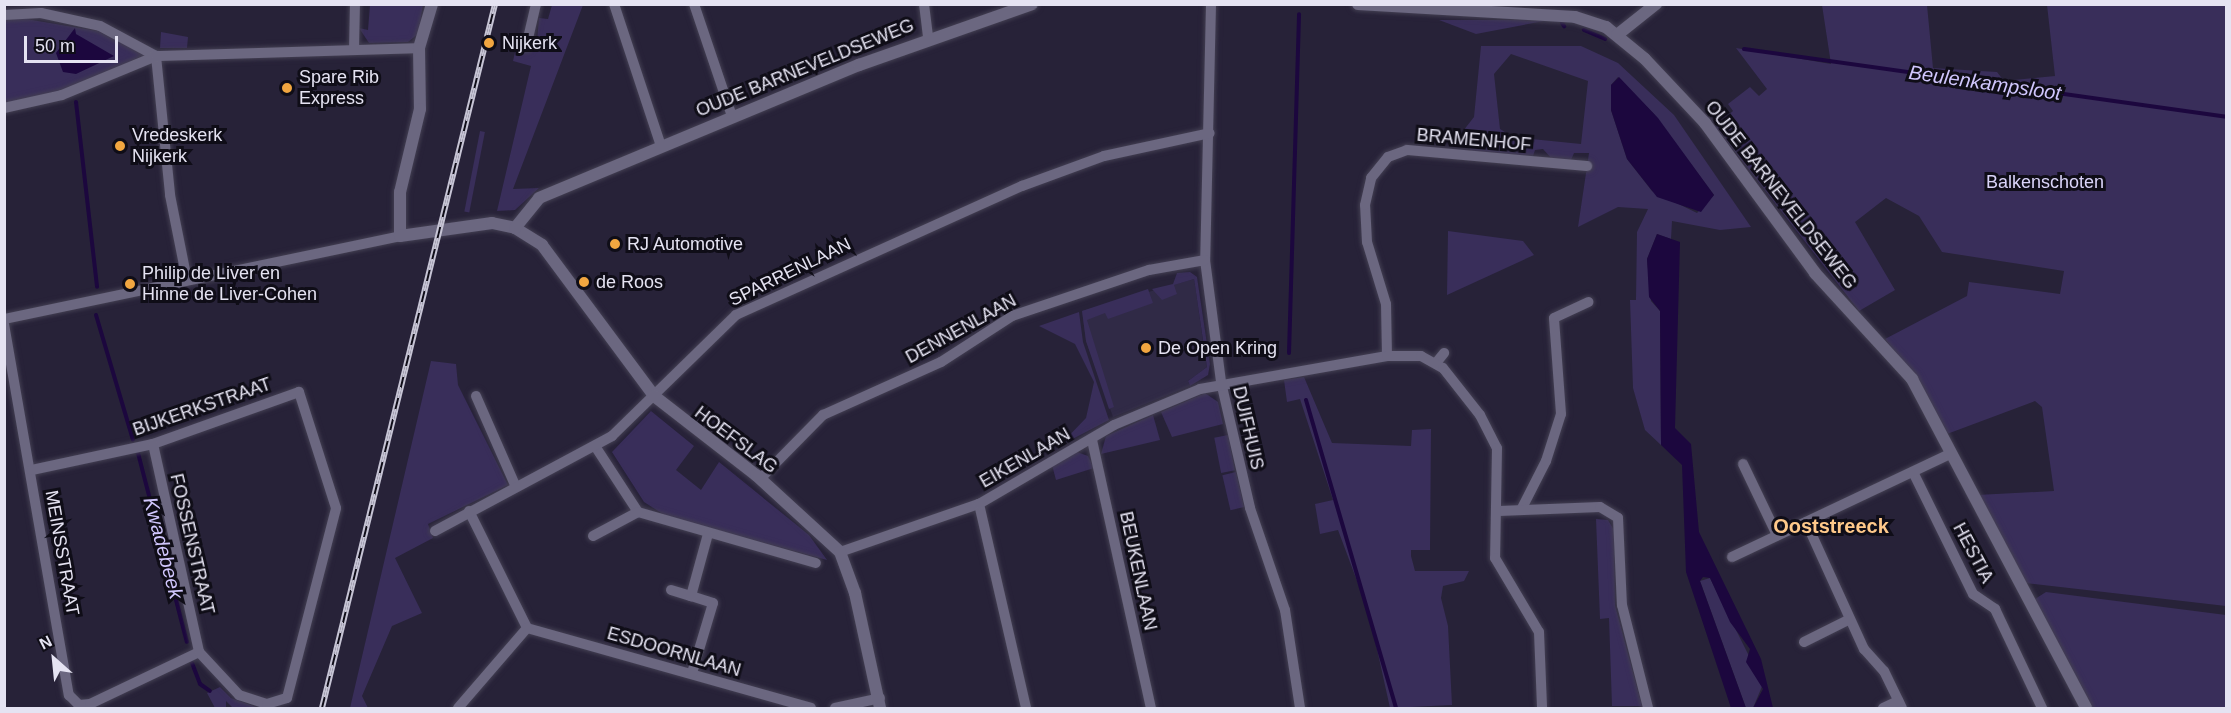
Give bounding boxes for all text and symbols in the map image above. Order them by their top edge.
street label: OUDE BARNEVELDSEWEG [693,14,917,122]
scale bar [27,24,122,62]
place label: Nijkerk [502,32,557,54]
marker: Nijkerk [480,34,498,52]
text: 50 m [35,36,75,56]
water label: Beulenkampsloot [1907,60,2063,106]
place label: Spare Rib Express [299,67,379,110]
marker: Spare Rib Express [280,81,294,95]
street label: OUDE BARNEVELDSEWEG [1701,97,1861,293]
street label: BRAMENHOF [1416,124,1532,156]
place label: Vredeskerk Nijkerk [132,125,222,168]
marker: Vredeskerk Nijkerk [113,139,127,153]
park label: Balkenschoten [1986,171,2104,193]
place label: RJ Automotive [627,233,744,255]
street label: SPARRENLAAN [726,233,854,311]
marker: RJ Automotive [608,237,622,251]
place label: Philip de Liver en Hinne de Liver-Cohen [142,263,317,306]
place label: de Roos [596,271,663,293]
marker: de Roos [577,275,591,289]
marker: Philip de Liver en Hinne de Liver-Cohen [123,277,137,291]
street label: DENNENLAAN [902,290,1020,368]
place label: De Open Kring [1158,337,1277,359]
marker: De Open Kring [1139,341,1153,355]
street label: BIJKERKSTRAAT [130,373,274,441]
street label: DUIFHUIS [1228,384,1268,472]
street label: HOEFSLAG [690,402,782,478]
street label: EIKENLAAN [976,423,1074,493]
street label: FOSSENSTRAAT [165,472,219,616]
street label: MEINSSTRAAT [40,489,84,617]
water label: Kwadebeek [138,494,188,602]
street label: BEUKENLAAN [1115,510,1161,632]
district label: Ooststreeck [1773,514,1889,538]
street label: HESTIA [1948,519,1998,587]
street label: ESDOORNLAAN [605,623,743,681]
north arrow [24,629,84,689]
text: N [37,632,55,653]

